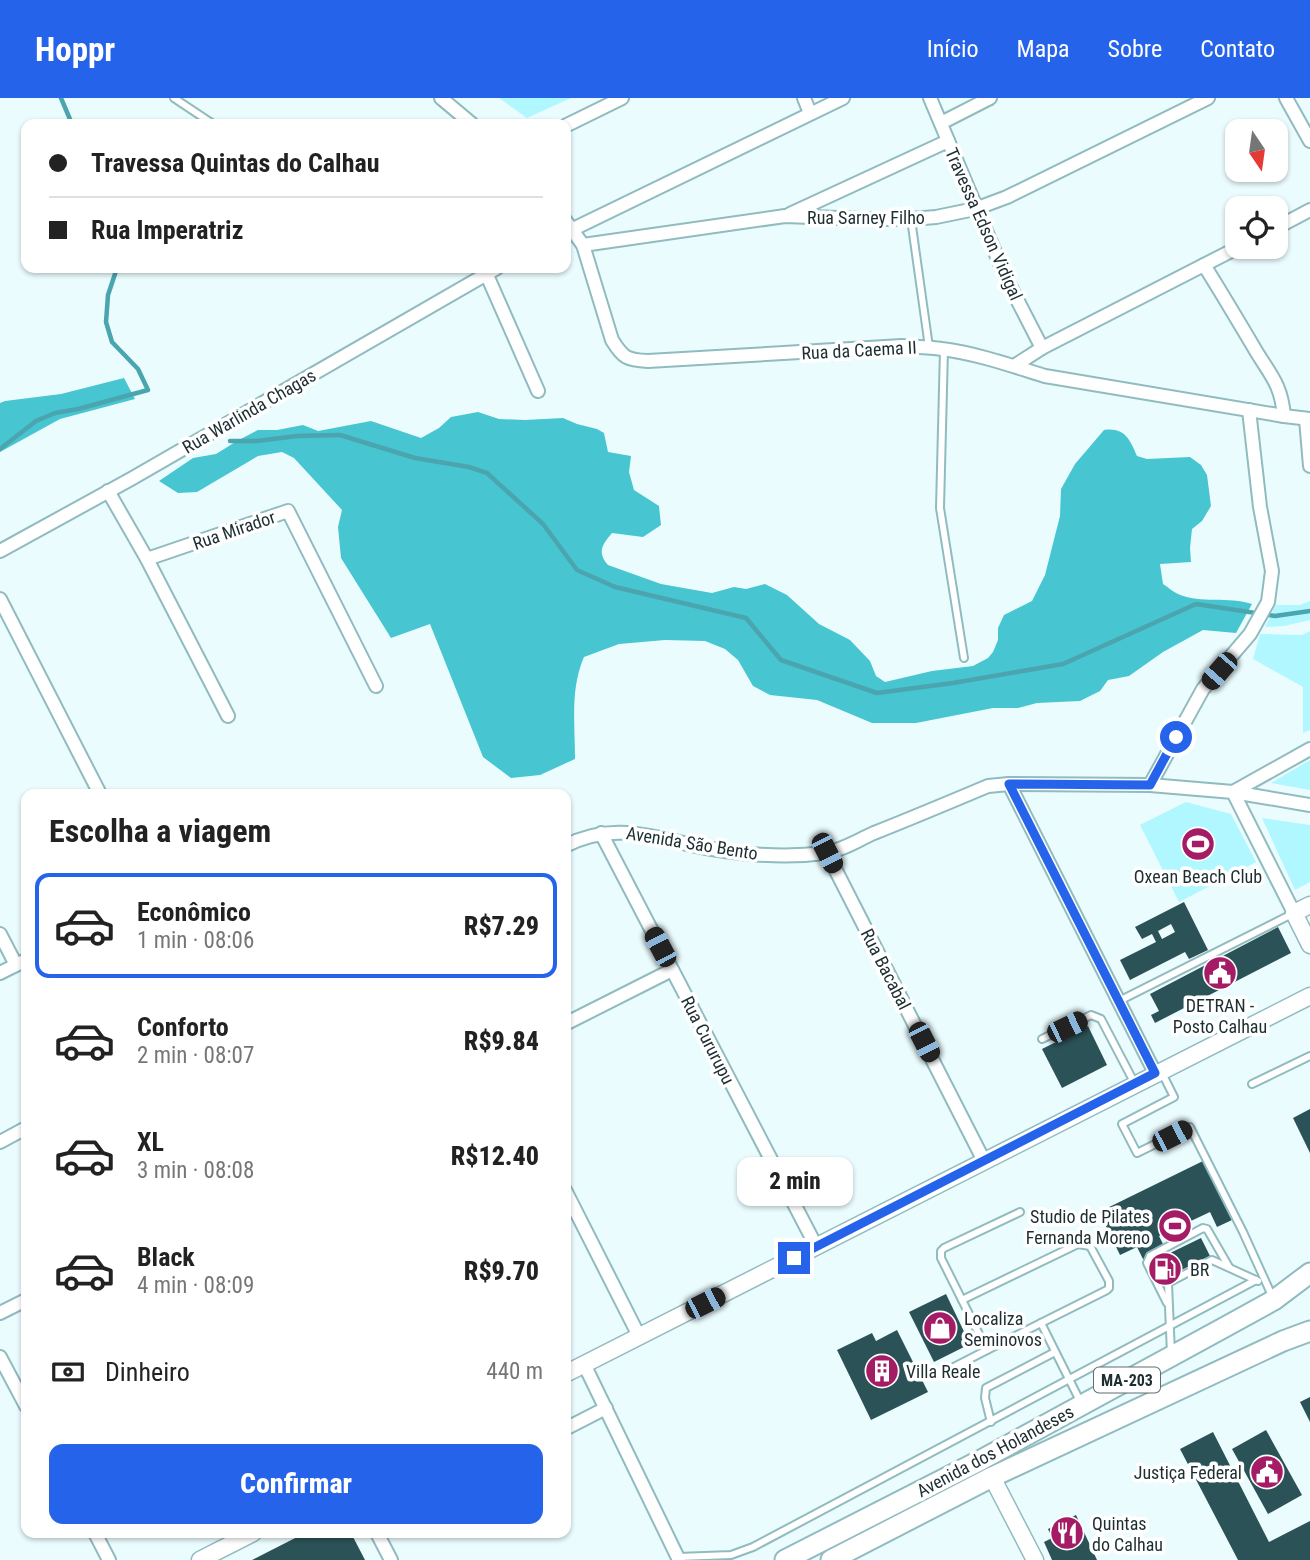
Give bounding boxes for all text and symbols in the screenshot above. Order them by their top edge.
text: Hoppr [35,30,115,69]
text: Início [927,35,979,63]
text: Mapa [1017,35,1070,63]
text: Sobre [1108,35,1162,63]
text: Contato [1200,35,1275,63]
north arrow [1225,119,1288,182]
map controls [1225,119,1288,259]
street label: Travessa Edson Vidigal [941,145,1027,303]
text: Travessa Quintas do Calhau [91,148,379,178]
button: locate [1225,196,1288,259]
street label: Rua Sarney Filho [807,207,925,228]
text: Rua Imperatriz [91,215,243,245]
street label: Rua da Caema II [801,336,917,364]
street label: Rua Warlinda Chagas [179,364,319,458]
street label: Rua Mirador [190,506,279,554]
car [1198,648,1241,694]
route start [1160,721,1192,753]
text: Escolha a viagem [49,812,271,850]
street label: Avenida São Bento [625,822,759,864]
sports icon: Oxean Beach Club [1179,825,1217,863]
car [809,830,846,876]
place label: Oxean Beach Club [1134,866,1262,887]
icon: car [53,894,116,957]
text: Econômico [137,897,251,927]
text: R$7.29 [464,911,539,941]
car [641,924,680,970]
street label: Rua Bacabal [857,925,915,1013]
text: 1 min · 08:06 [137,927,254,954]
public building icon: DETRAN - Posto Calhau [1201,954,1239,992]
street label: Rua Cururupu [677,993,739,1087]
place label: DETRAN - Posto Calhau [1173,995,1267,1037]
car [1044,1008,1091,1046]
icon: car [53,1009,116,1072]
text: Conforto [137,1012,229,1042]
car [906,1019,943,1065]
text: R$9.84 [464,1026,539,1056]
text: 2 min · 08:07 [137,1042,254,1069]
car [1149,1117,1196,1155]
icon: car [53,1124,116,1187]
text: XL [137,1127,164,1157]
text: R$12.40 [451,1141,539,1171]
callout: 2 min [736,1156,852,1206]
text: 3 min · 08:08 [137,1157,254,1184]
text: 2 min [769,1168,821,1195]
place label: Studio de Pilates Fernanda Moreno [1026,1206,1150,1248]
sports icon: Studio de Pilates Fernanda Moreno [1156,1207,1194,1245]
icon: car [53,1239,116,1302]
text: Black [137,1242,195,1272]
route end [778,1242,810,1274]
fuel station icon: BR [1146,1250,1184,1288]
text: R$9.70 [464,1256,539,1286]
place label: BR [1190,1259,1210,1280]
text: 4 min · 08:09 [137,1272,254,1299]
car [682,1284,729,1322]
place label: Localiza Seminovos [964,1308,1042,1350]
shop icon: Localiza Seminovos [921,1309,959,1347]
building icon: Villa Reale [863,1352,901,1390]
icon: cash [49,1353,87,1391]
text: Dinheiro [105,1357,190,1387]
text: 440 m [486,1358,543,1385]
place label: Villa Reale [906,1361,980,1382]
road number: MA-203 [1094,1368,1160,1392]
street label: Avenida dos Holandeses [913,1401,1077,1501]
button: Confirmar [49,1444,543,1524]
public building icon: Justiça Federal [1248,1453,1286,1491]
place label: Justiça Federal [1134,1462,1242,1483]
place label: Quintas do Calhau [1092,1513,1163,1555]
restaurant icon: Quintas do Calhau [1048,1514,1086,1552]

